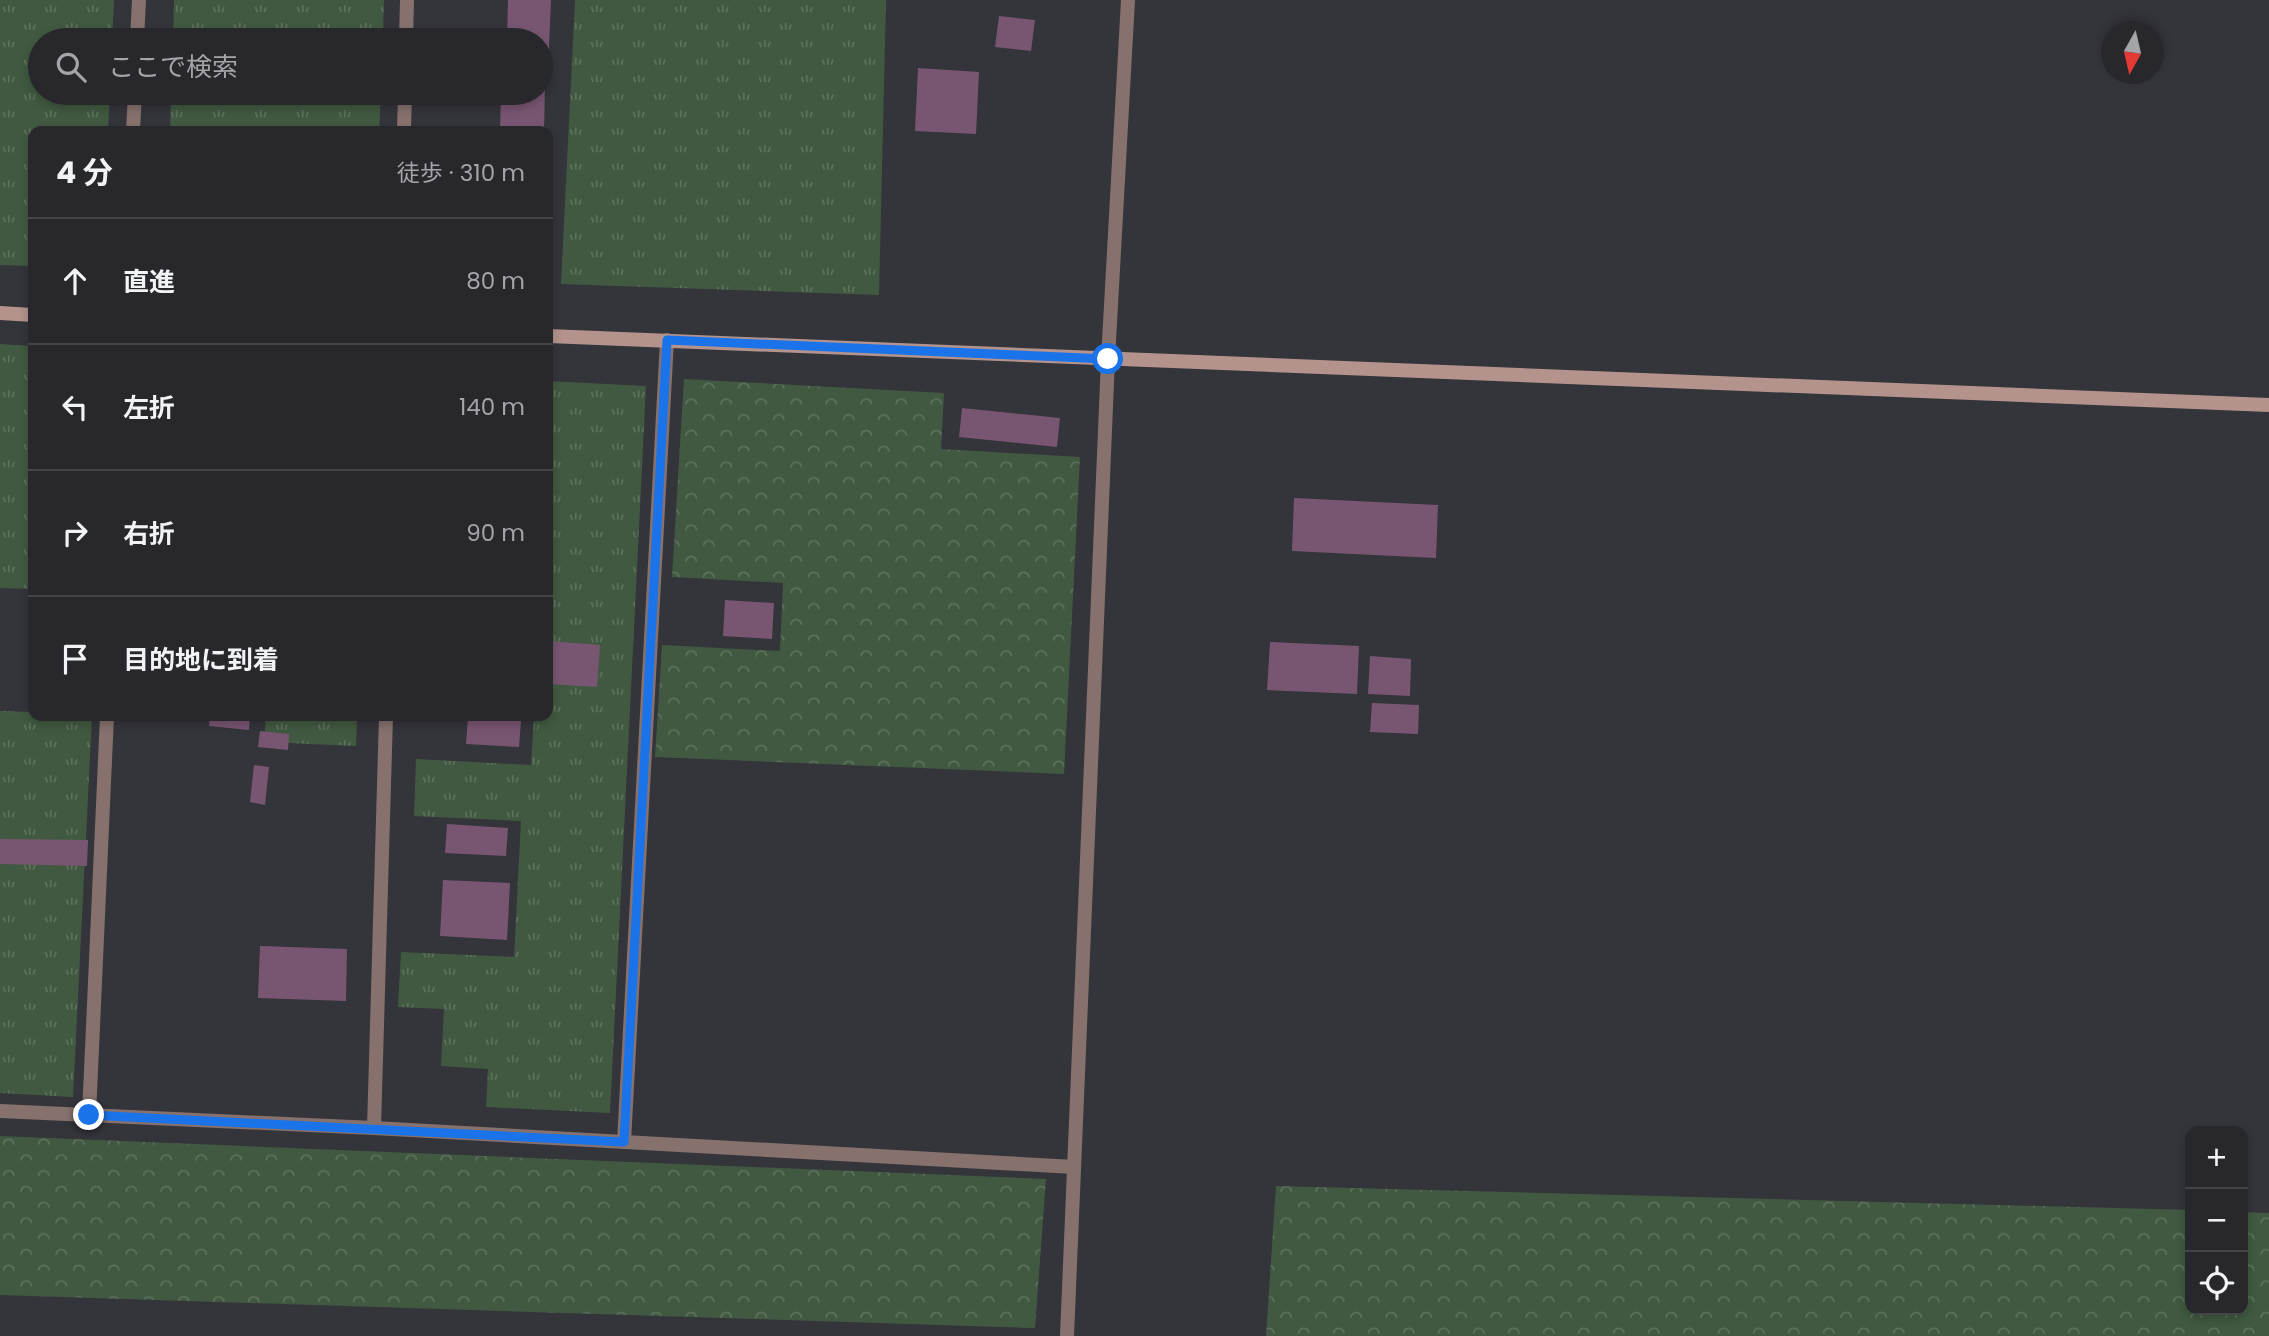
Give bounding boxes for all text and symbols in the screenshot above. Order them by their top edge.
north arrow [2101,21,2164,84]
search box [28,28,553,105]
icon: search [52,48,90,86]
text: ここで検索 [108,49,238,85]
text: 4 分 [56,151,113,194]
text: 徒歩 · 310 m [397,157,525,189]
icon: ahead [56,262,94,300]
text: 直進 [123,264,175,300]
text: 80 m [466,265,525,297]
route start [1092,343,1123,374]
icon: left [56,388,94,426]
text: 左折 [123,390,175,426]
text: 140 m [459,391,525,423]
icon: right [56,514,94,552]
text: 右折 [123,516,175,552]
text: 90 m [466,517,525,549]
icon: arrive [56,640,94,678]
text: 目的地に到着 [123,642,279,678]
route end [73,1099,104,1130]
map controls [2185,1126,2248,1315]
button: + [2185,1126,2248,1189]
button: − [2185,1189,2248,1252]
button: locate [2185,1252,2248,1315]

